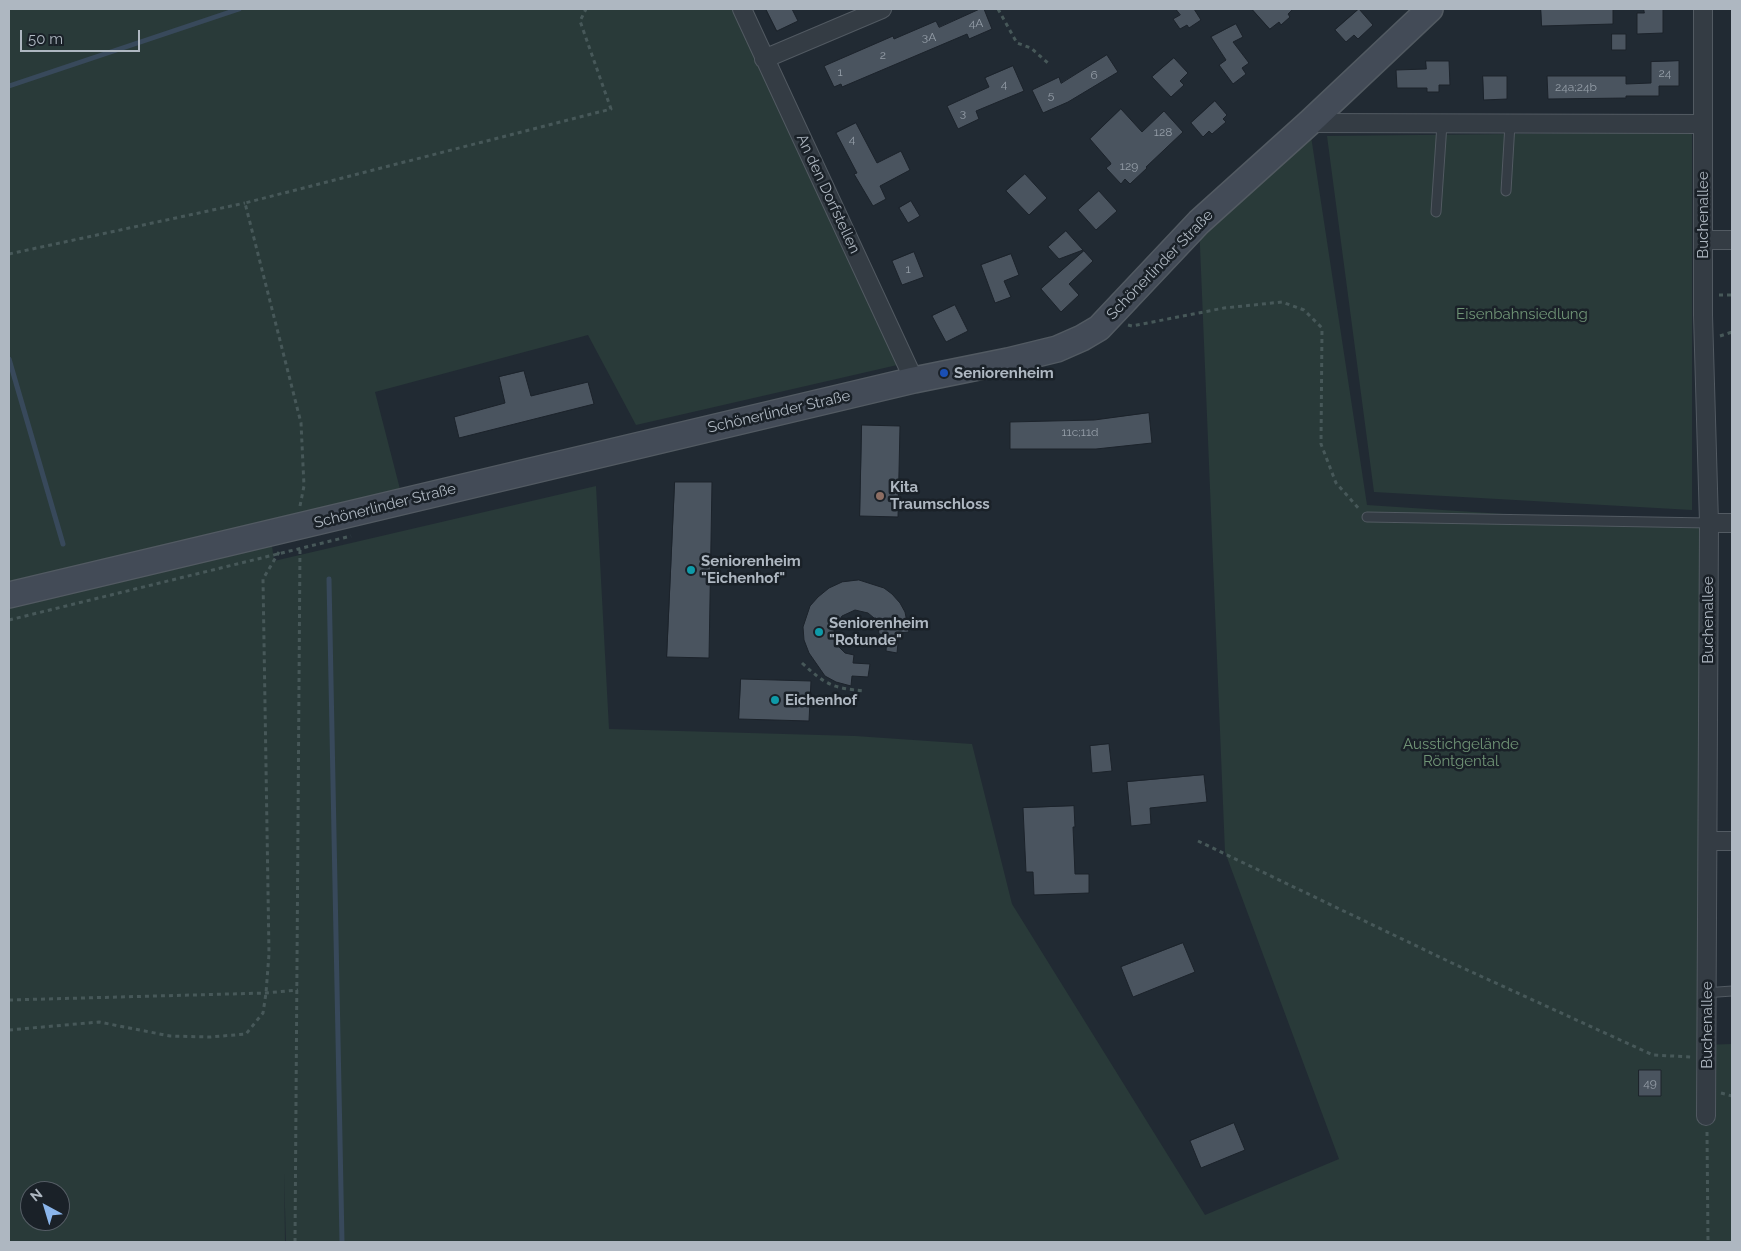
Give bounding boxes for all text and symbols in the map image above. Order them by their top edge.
house number: 4A [969,16,983,30]
scale bar [22,20,142,52]
text: 50 m [28,30,63,48]
house number: 3A [922,30,936,44]
house number: 2 [880,48,886,62]
house number: 1 [837,65,843,79]
house number: 24 [1659,66,1671,80]
house number: 6 [1090,68,1098,82]
house number: 4 [1001,77,1007,91]
house number: 24a;24b [1555,80,1597,94]
house number: 5 [1048,88,1054,102]
house number: 3 [960,106,966,120]
house number: 128 [1154,125,1172,139]
street label: An den Dorfstellen [792,131,864,257]
house number: 4 [849,132,855,146]
house number: 129 [1120,159,1138,173]
street label: Buchenallee [1694,171,1712,259]
street label: Schönerlinder Straße [1103,206,1217,324]
house number: 1 [905,262,911,276]
park label: Eisenbahnsiedlung [1456,305,1588,323]
place label: Seniorenheim [954,364,1054,382]
marker: Seniorenheim [938,367,950,379]
street label: Schönerlinder Straße [706,387,852,437]
house number: 11c;11d [1061,425,1099,439]
place label: Kita Traumschloss [890,478,990,513]
street label: Schönerlinder Straße [312,480,458,532]
marker: Kita Traumschloss [874,490,886,502]
place label: Seniorenheim "Eichenhof" [701,552,801,587]
marker: Seniorenheim "Eichenhof" [685,564,697,576]
street label: Buchenallee [1699,576,1717,664]
place label: Seniorenheim "Rotunde" [829,614,929,649]
marker: Seniorenheim "Rotunde" [813,626,825,638]
place label: Eichenhof [785,691,857,709]
marker: Eichenhof [769,694,781,706]
park label: Ausstichgelände Röntgental [1403,735,1519,770]
street label: Buchenallee [1698,981,1716,1069]
house number: 49 [1643,1076,1657,1090]
north arrow [20,1181,70,1231]
text: N [27,1186,45,1205]

